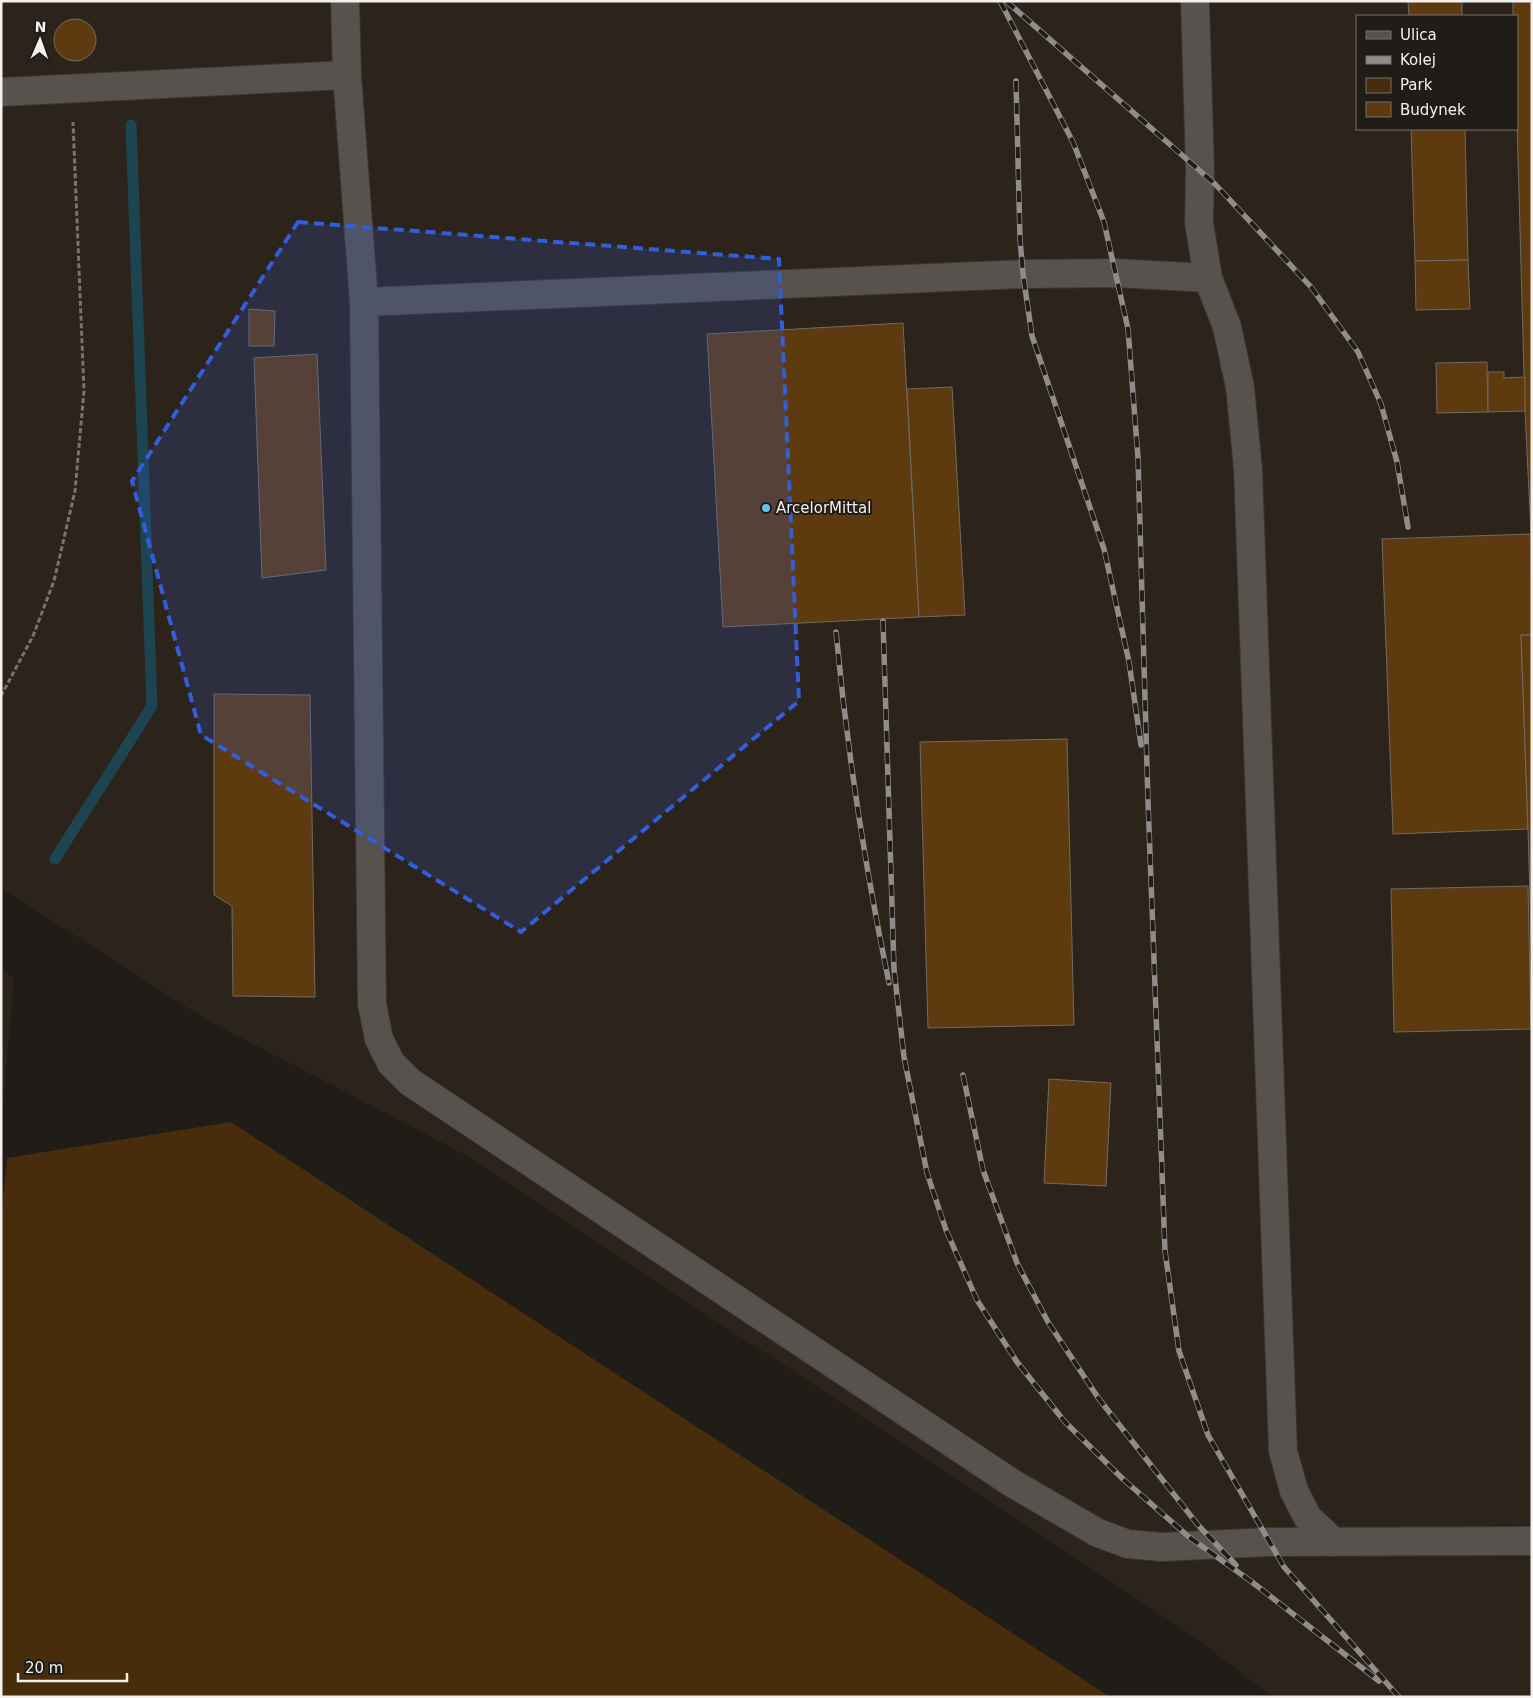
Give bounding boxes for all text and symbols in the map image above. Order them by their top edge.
north arrow [15,15,65,65]
legend [1356,15,1518,130]
text: N [34,19,47,35]
text: Ulica [1400,26,1437,44]
text: Kolej [1400,51,1436,69]
text: Park [1400,76,1433,94]
text: Budynek [1400,101,1466,119]
place label: ArcelorMittal [776,499,871,517]
marker: ArcelorMittal [760,502,772,514]
scale bar [18,1650,126,1682]
text: 20 m [25,1659,63,1677]

